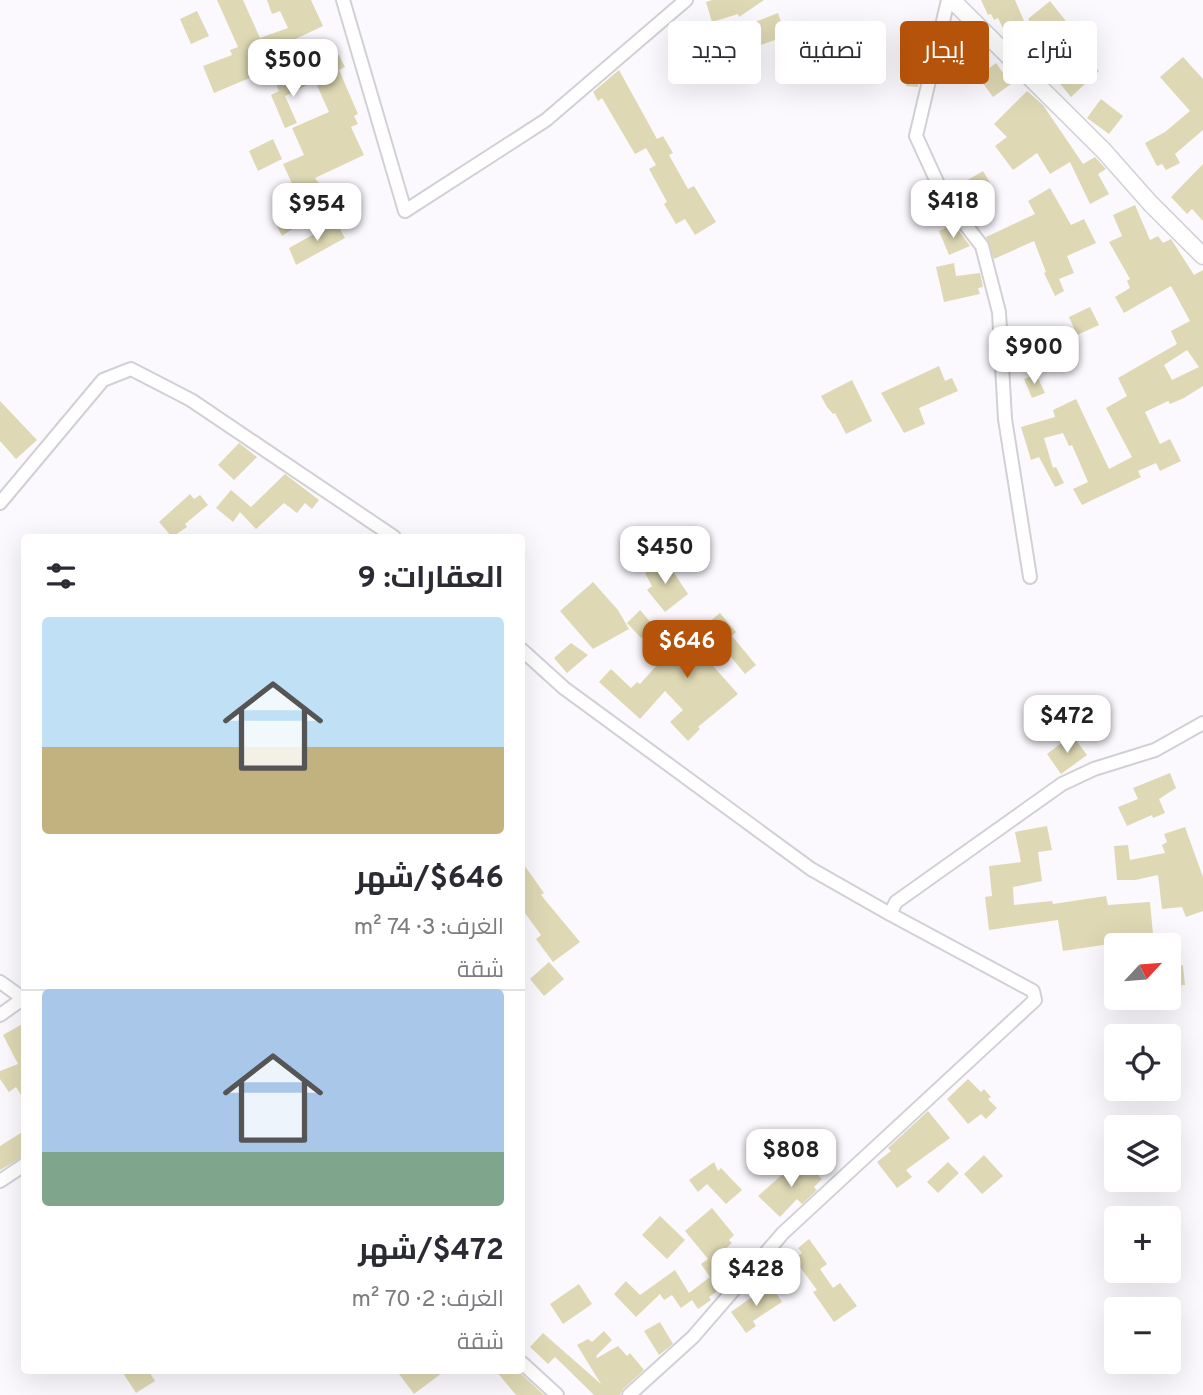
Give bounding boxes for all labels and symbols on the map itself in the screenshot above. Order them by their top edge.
pin: $500 [252,40,334,99]
pin: $418 [912,180,994,240]
pin: $954 [276,184,358,243]
pin: $900 [993,326,1075,386]
pin: $450 [624,526,706,586]
pin: $646 [646,620,728,680]
pin: $472 [1026,696,1108,755]
north arrow [1104,933,1181,1010]
pin: $808 [750,1130,832,1189]
pin: $428 [715,1248,797,1308]

